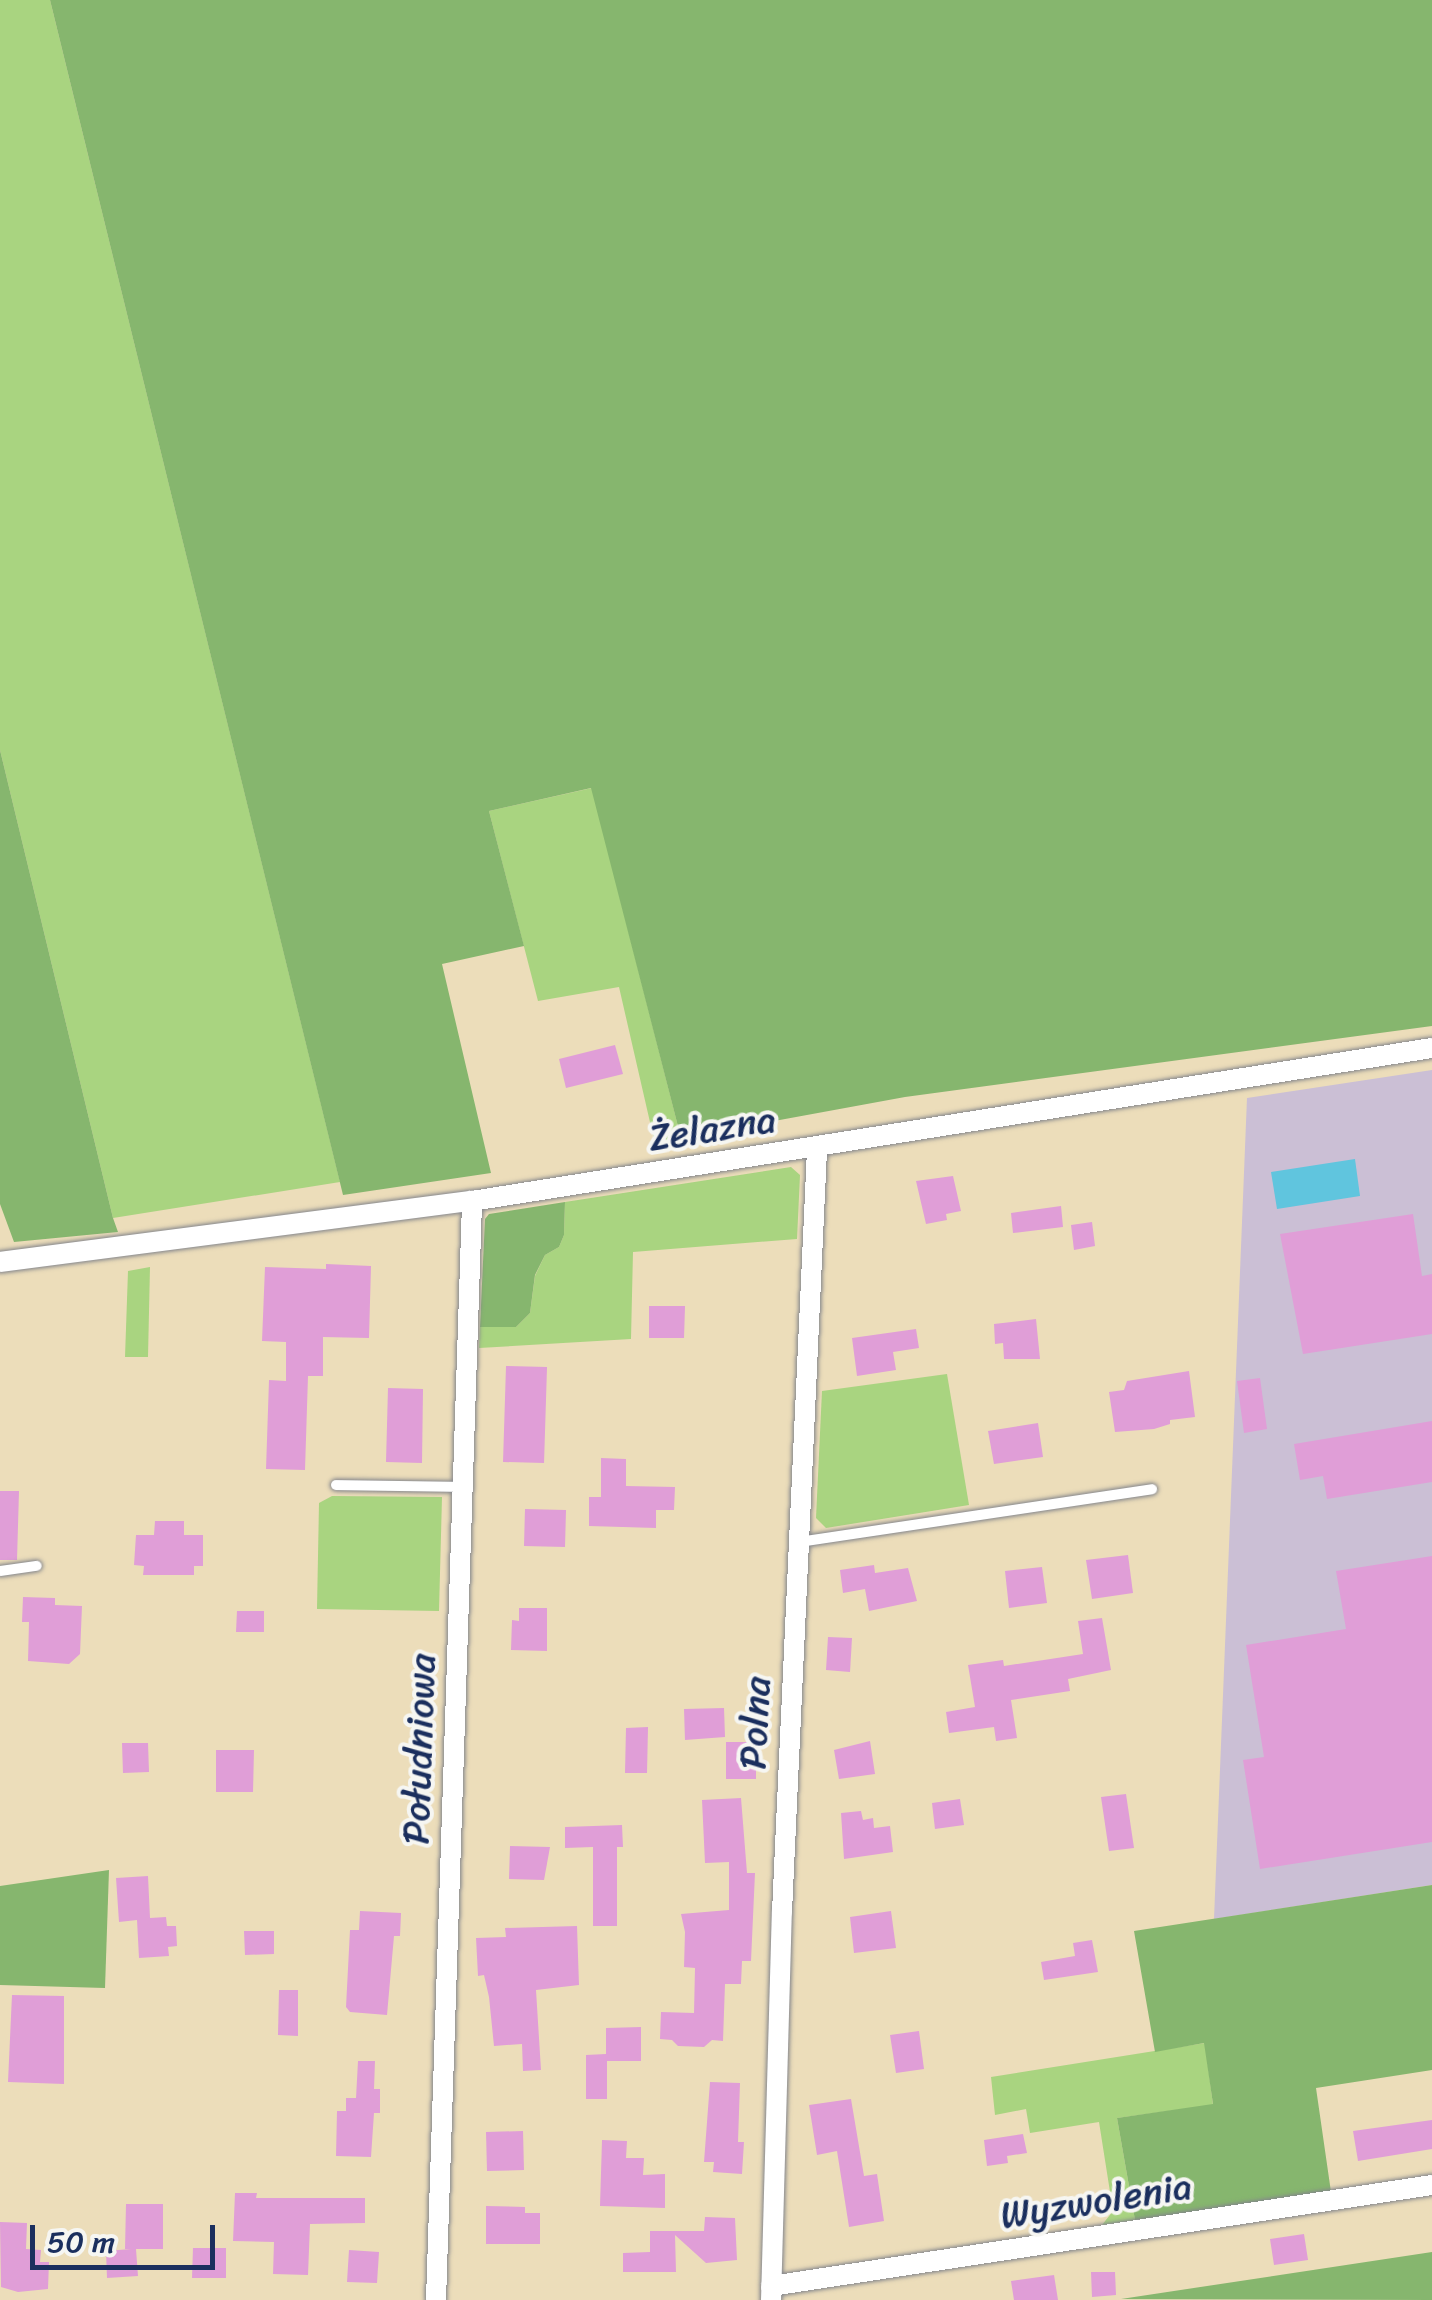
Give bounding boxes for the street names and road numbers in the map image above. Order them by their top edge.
street label: Żelazna [645,1096,779,1162]
street label: Południowa [393,1653,445,1845]
street label: Polna [730,1675,780,1771]
street label: Wyzwolenia [997,2163,1195,2239]

